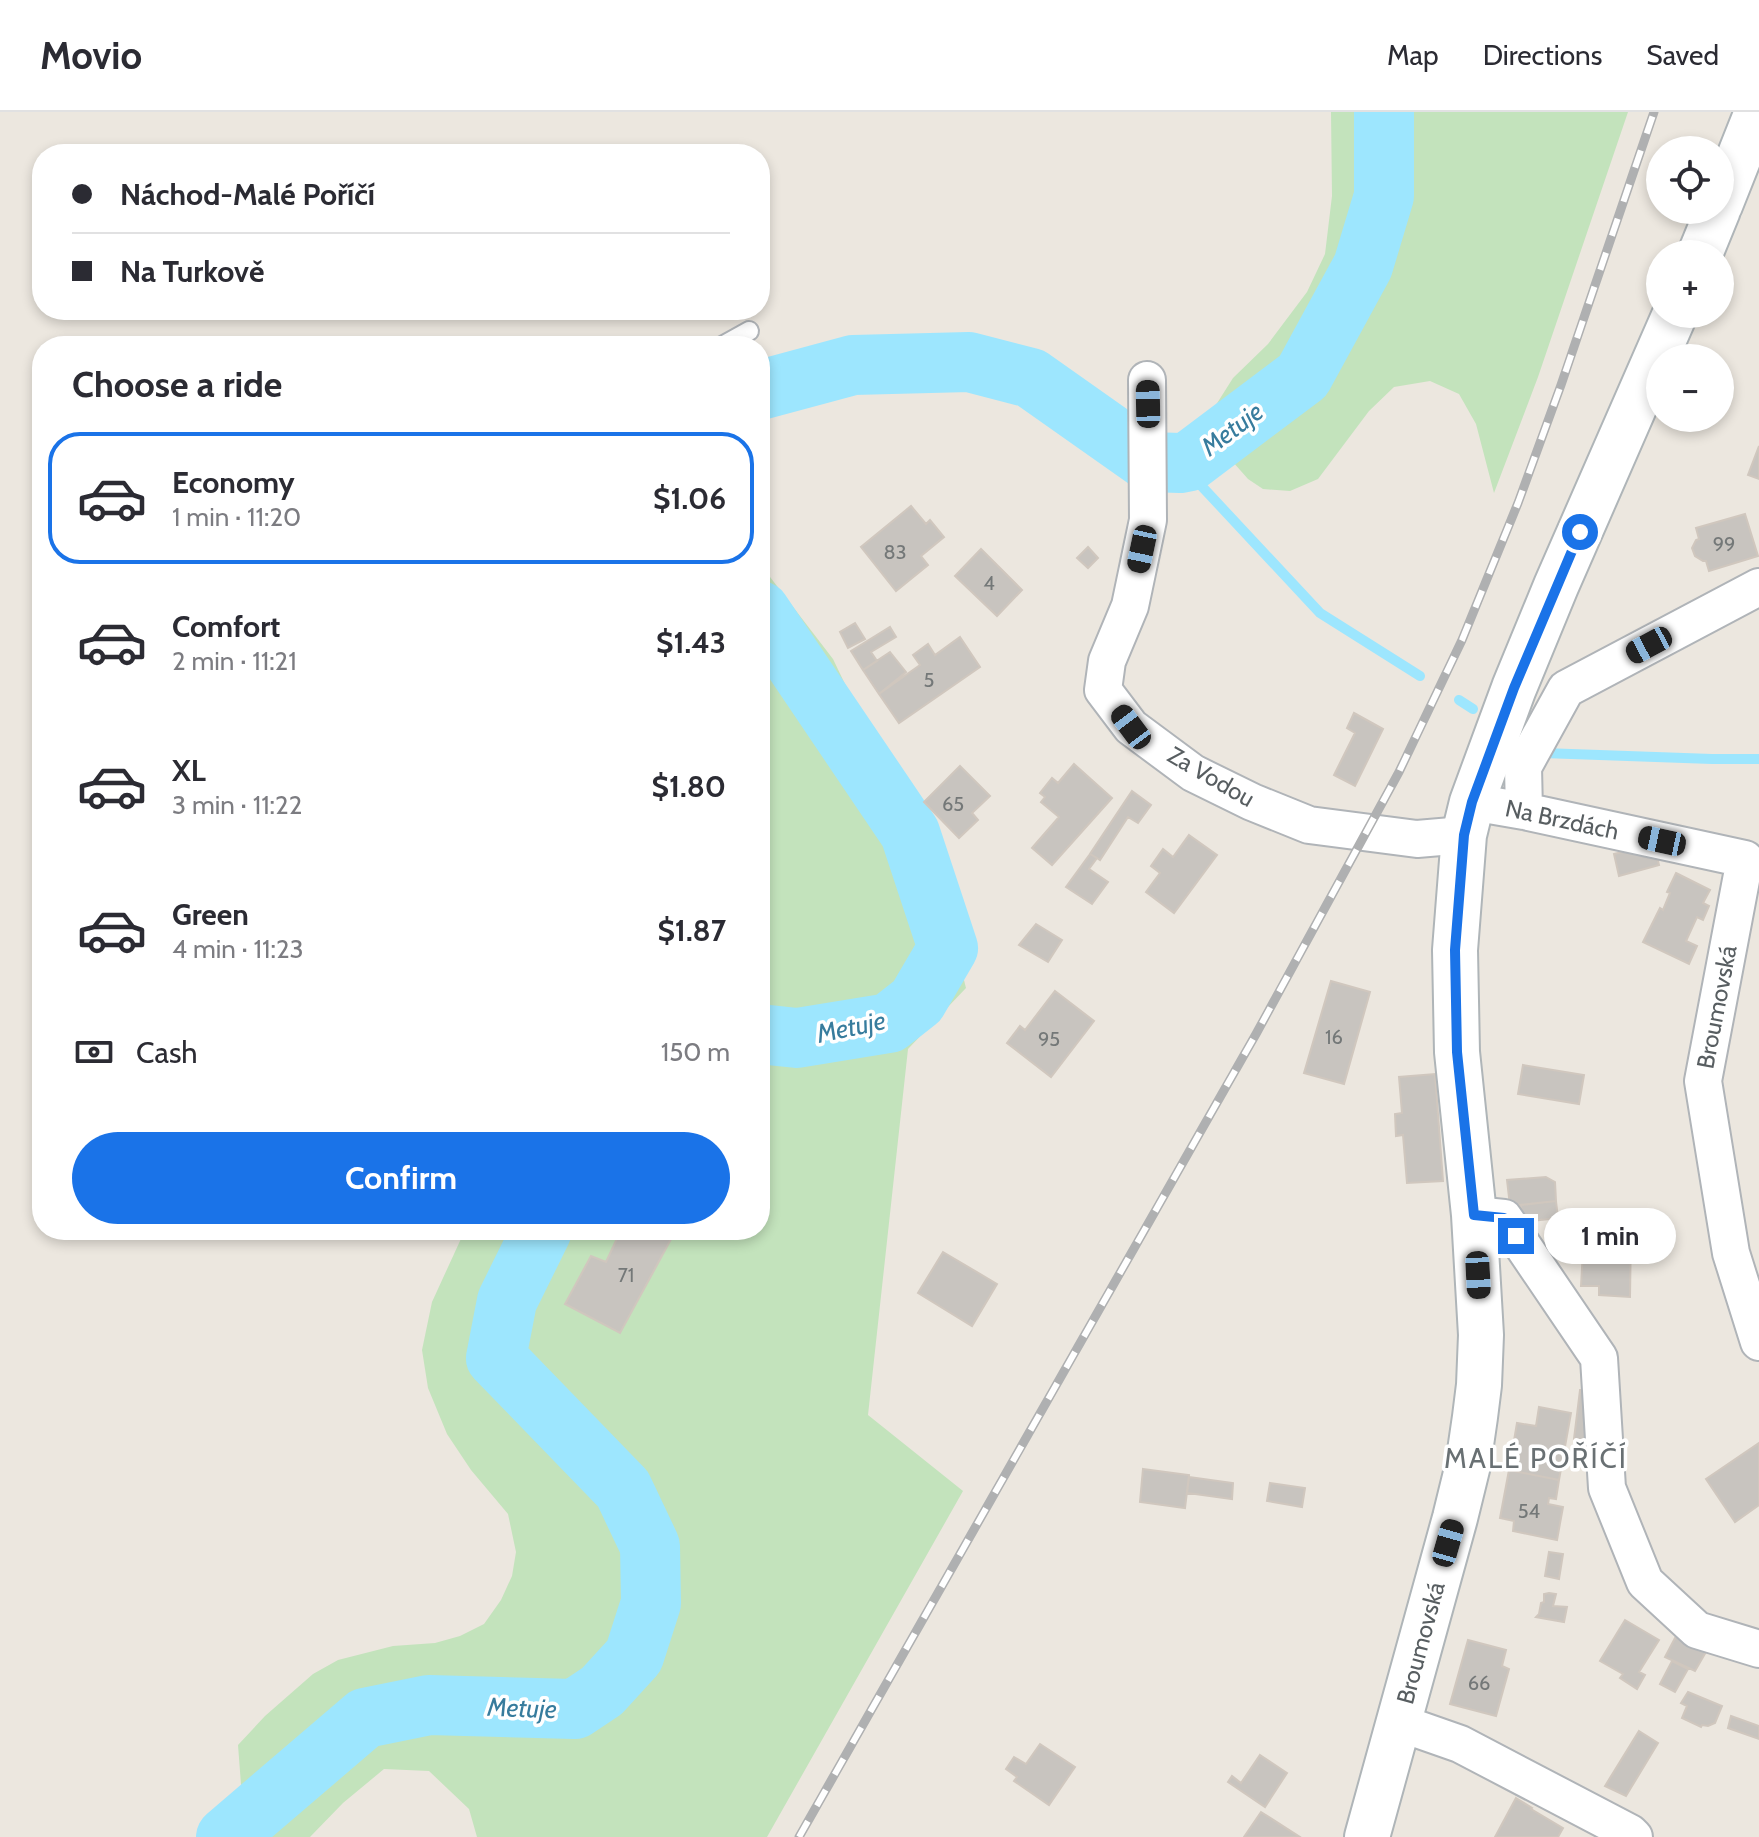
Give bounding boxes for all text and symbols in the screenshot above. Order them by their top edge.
text: Movio [40,32,142,79]
text: Map [1387,38,1439,72]
text: Directions [1483,38,1602,72]
text: Saved [1646,38,1719,72]
map controls [1646,136,1734,432]
button: locate [1646,136,1734,224]
text: Náchod-Malé Poříčí [120,176,375,213]
button: + [1646,240,1734,328]
text: Na Turkově [120,253,264,290]
button: − [1646,344,1734,432]
text: Choose a ride [72,362,282,406]
car [1136,380,1160,428]
water label: Metuje [1194,395,1269,463]
icon: car [76,462,148,534]
text: Economy [172,464,295,501]
text: $1.06 [653,480,726,517]
text: 1 min · 11:20 [172,501,301,533]
route start [1562,514,1598,550]
car [1125,523,1159,575]
house number: 99 [1713,532,1735,556]
house number: 83 [884,540,906,564]
house number: 4 [983,571,995,595]
icon: car [76,606,148,678]
text: Comfort [172,608,280,645]
car [1622,623,1676,667]
text: $1.43 [656,624,726,661]
text: 2 min · 11:21 [172,645,297,677]
house number: 5 [924,668,934,692]
car [1107,701,1155,753]
street label: Za Vodou [1163,740,1260,813]
icon: car [76,750,148,822]
text: XL [172,752,206,789]
text: $1.80 [652,768,726,805]
text: 3 min · 11:22 [172,789,302,821]
house number: 65 [942,792,964,816]
street label: Na Brzdách [1503,793,1621,846]
car [1636,824,1688,858]
icon: car [76,894,148,966]
text: Green [172,896,249,933]
text: $1.87 [657,912,726,949]
text: 4 min · 11:23 [172,933,304,965]
street label: Broumovská [1690,942,1743,1071]
water label: Metuje [813,1004,888,1050]
house number: 16 [1325,1025,1343,1049]
house number: 95 [1038,1027,1060,1051]
icon: cash [72,1030,116,1074]
text: Cash [136,1034,198,1071]
text: 150 m [661,1036,730,1068]
button: Confirm [72,1132,730,1224]
callout: 1 min [1544,1208,1676,1264]
route end [1498,1218,1534,1254]
text: 1 min [1581,1220,1639,1252]
car [1465,1250,1491,1300]
house number: 71 [618,1263,634,1287]
district label: MALÉ POŘÍČÍ [1444,1441,1628,1475]
house number: 54 [1518,1499,1541,1523]
car [1430,1517,1466,1569]
street label: Broumovská [1390,1578,1451,1707]
house number: 66 [1468,1671,1490,1695]
water label: Metuje [486,1691,557,1725]

